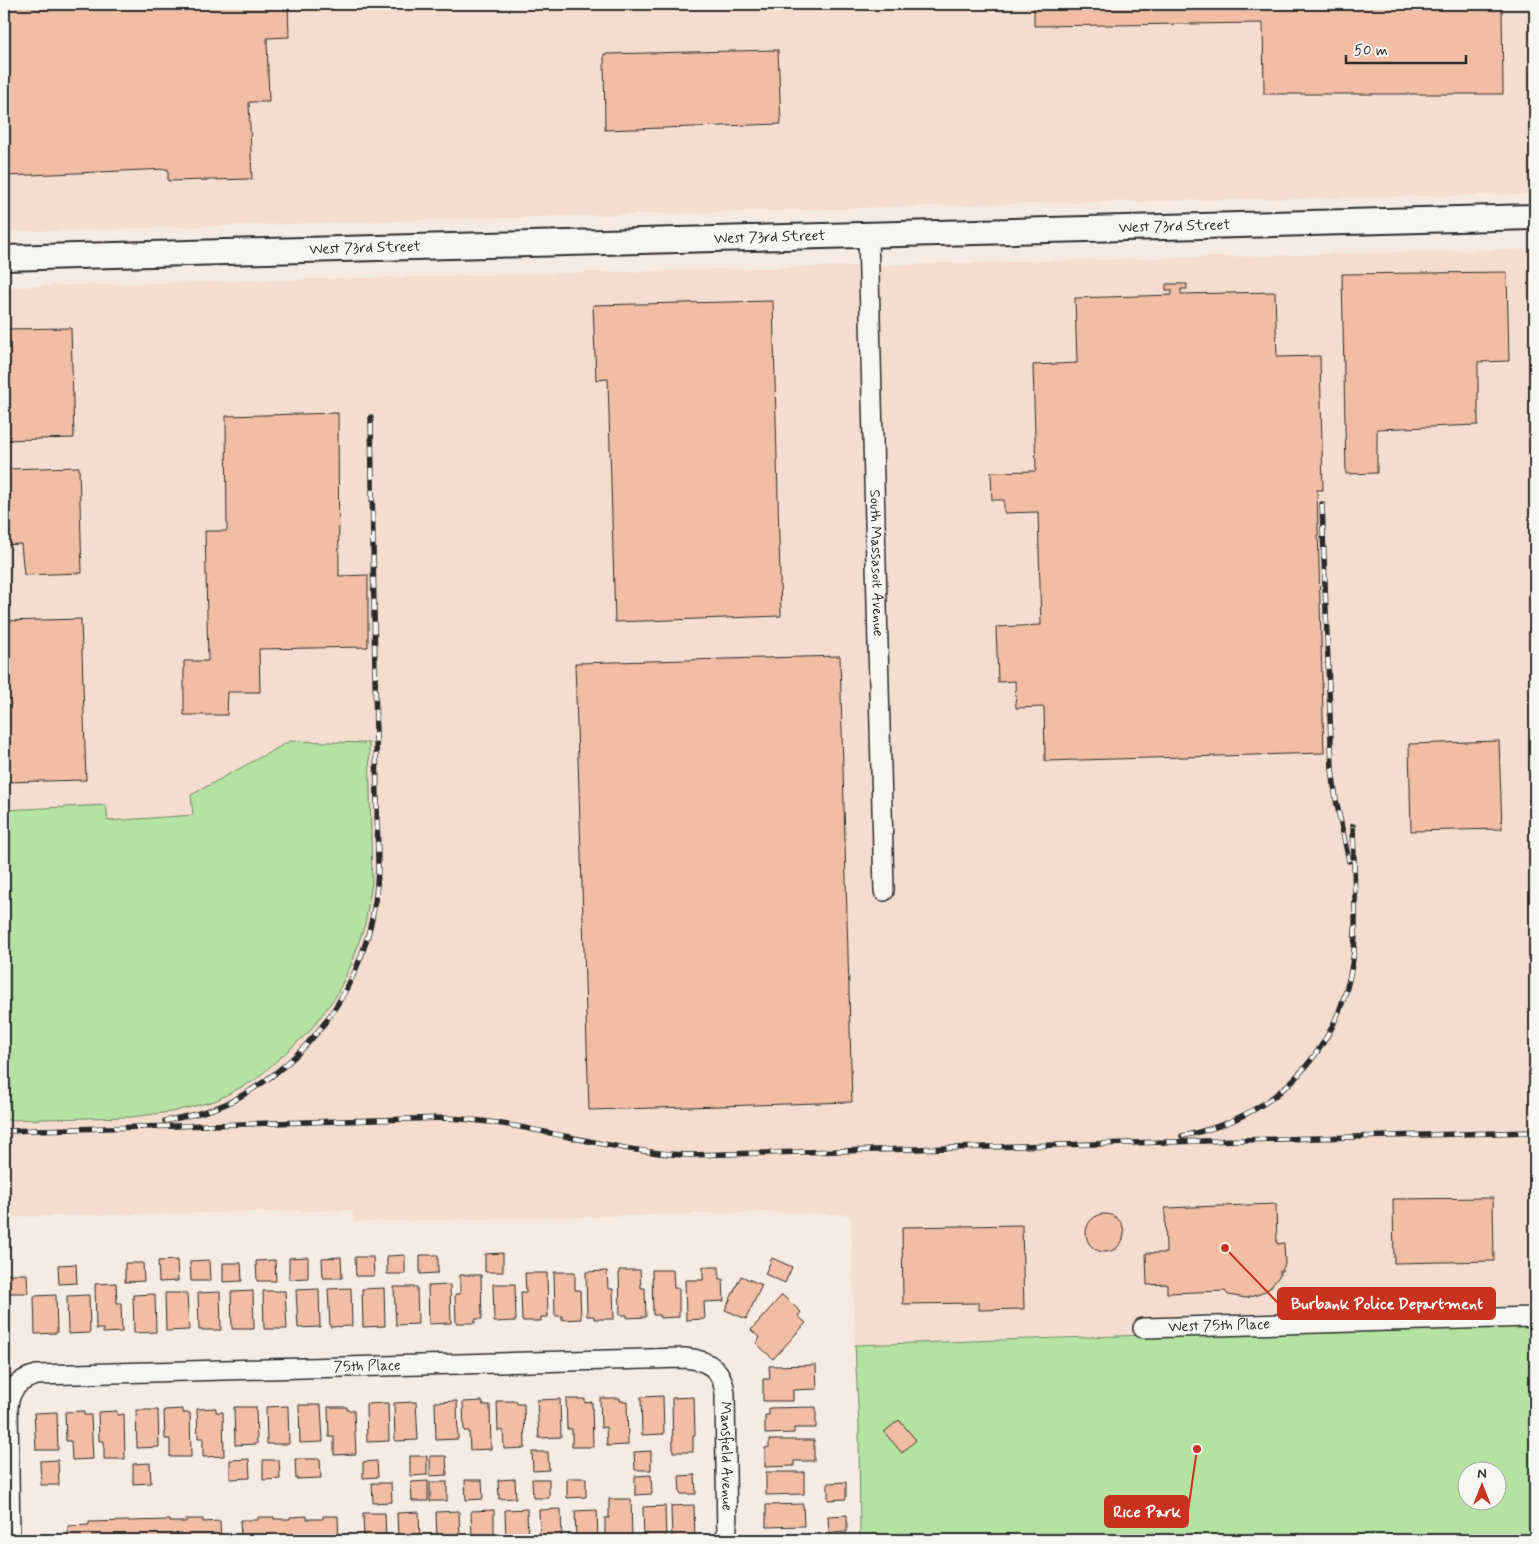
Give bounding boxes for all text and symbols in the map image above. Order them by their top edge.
scale bar [1346,32,1466,64]
text: 50 m [1354,41,1388,61]
street label: West 73rd Street [1118,215,1231,238]
street label: West 73rd Street [714,226,826,249]
street label: West 73rd Street [309,237,421,260]
street label: South Massasoit Avenue [864,489,888,637]
callout: Burbank Police Department [1278,1288,1495,1319]
text: Burbank Police Department [1291,1294,1483,1315]
street label: West 75th Place [1168,1314,1270,1337]
street label: 75th Place [333,1355,401,1377]
street label: Mansfield Avenue [715,1401,737,1511]
north arrow [1456,1462,1506,1512]
text: N [1477,1465,1487,1483]
callout: Rice Park [1105,1496,1188,1527]
text: Rice Park [1113,1502,1182,1523]

